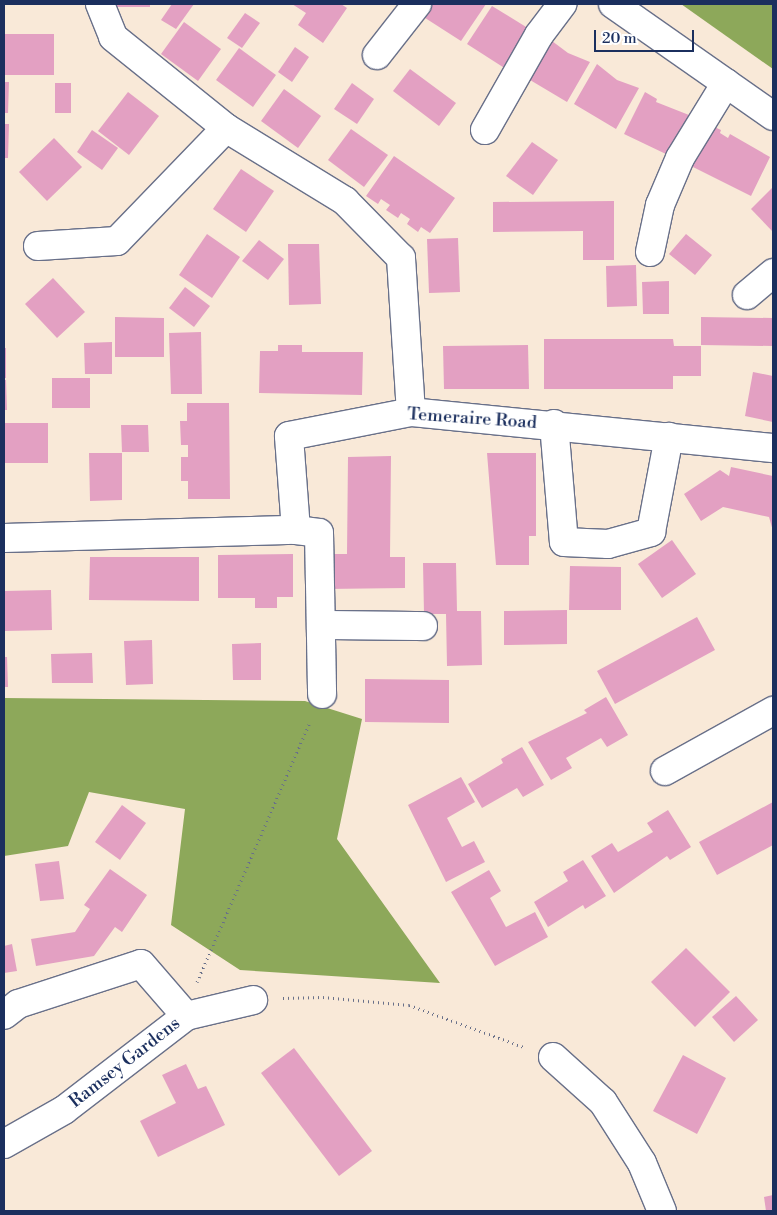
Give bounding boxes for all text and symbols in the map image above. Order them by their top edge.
scale bar [597,20,697,52]
text: 20 m [602,29,637,48]
street label: Temeraire Road [406,404,538,434]
street label: Ramsey Gardens [65,1013,185,1113]

